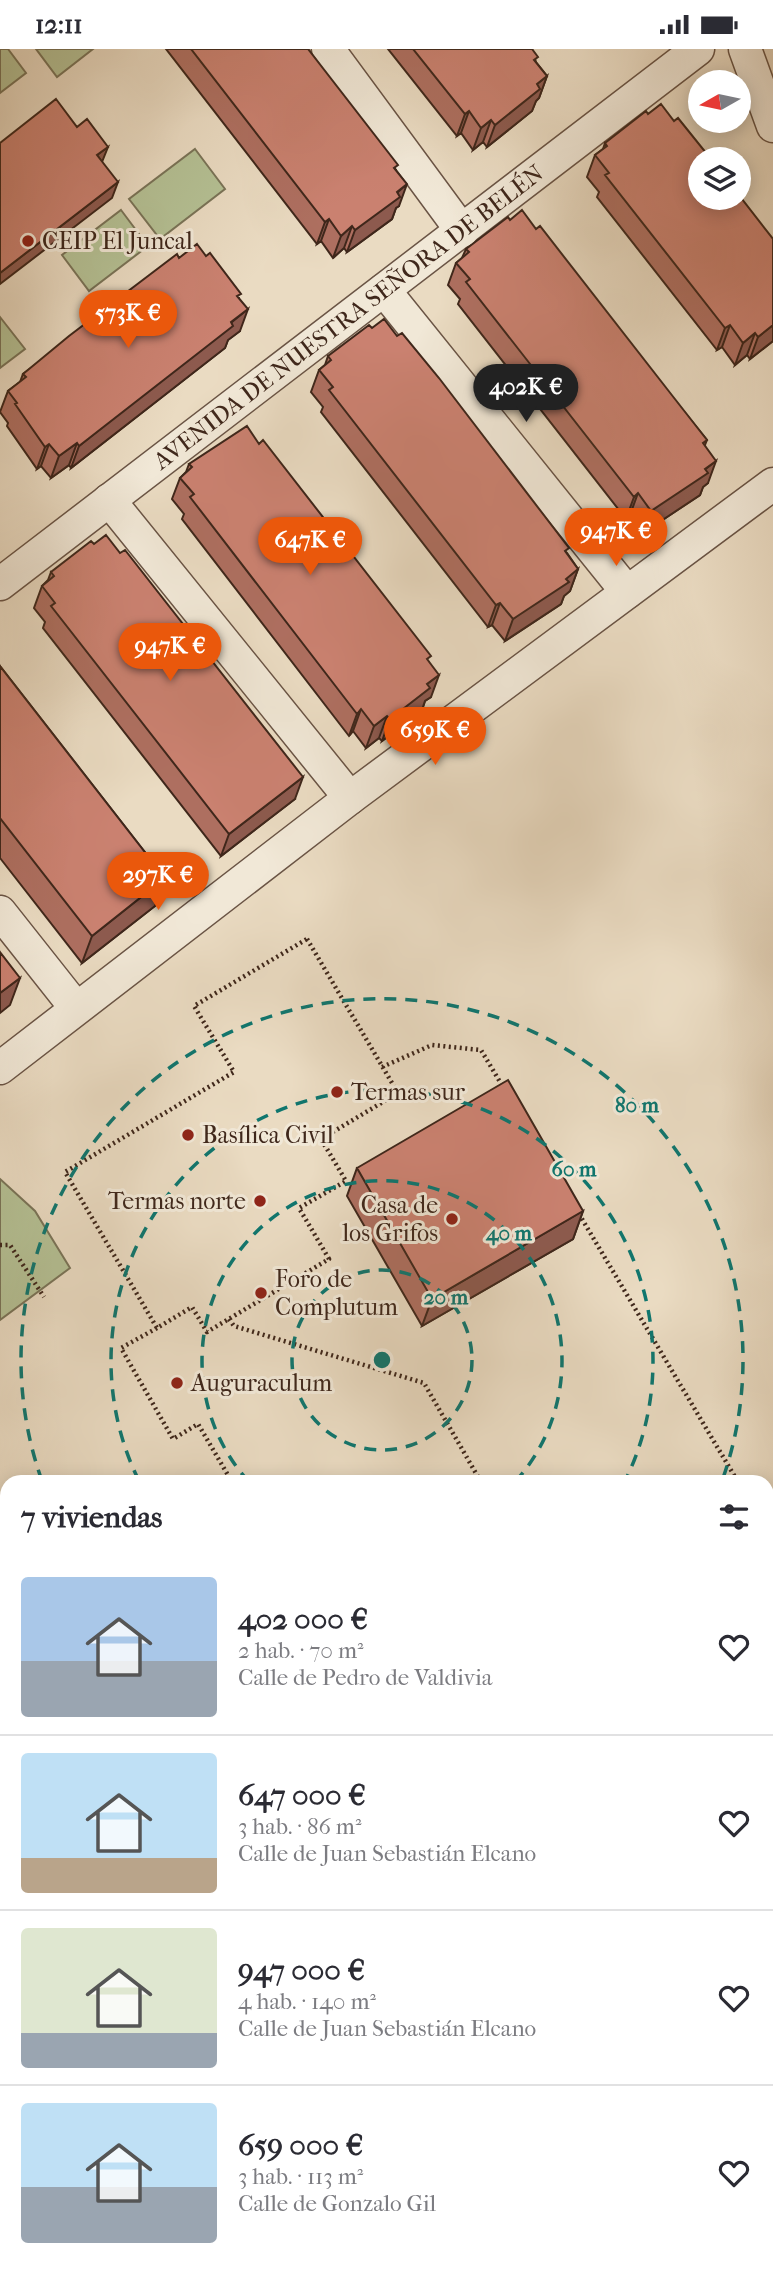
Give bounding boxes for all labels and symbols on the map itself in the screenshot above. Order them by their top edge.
north arrow [688,70,751,133]
street label: AVENIDA DE NUESTRA SEÑORA DE BELÉN [147,159,549,476]
place label: CEIP El Juncal [42,227,193,255]
marker: CEIP El Juncal [20,233,36,249]
pin: 573K € [71,291,185,350]
pin: 402K € [469,365,583,424]
pin: 947K € [559,509,673,568]
pin: 647K € [253,517,367,577]
pin: 947K € [113,623,227,683]
pin: 659K € [378,707,492,767]
pin: 297K € [101,853,215,912]
place label: Termas sur [351,1078,466,1106]
marker: Termas sur [329,1084,345,1100]
text: 80 m [615,1093,660,1117]
place label: Basílica Civil [202,1121,334,1149]
marker: Basílica Civil [180,1127,196,1143]
text: 60 m [552,1157,597,1181]
place label: Termas norte [108,1187,246,1215]
place label: Casa de los Grifos [342,1191,438,1247]
marker: Termas norte [252,1193,268,1209]
marker: Casa de los Grifos [444,1211,460,1227]
text: 40 m [485,1221,533,1246]
place label: Foro de Complutum [275,1265,398,1321]
marker: Foro de Complutum [253,1285,269,1301]
text: 20 m [424,1285,469,1309]
centre of rings [370,1348,394,1372]
place label: Auguraculum [190,1369,332,1397]
marker: Auguraculum [169,1375,185,1391]

